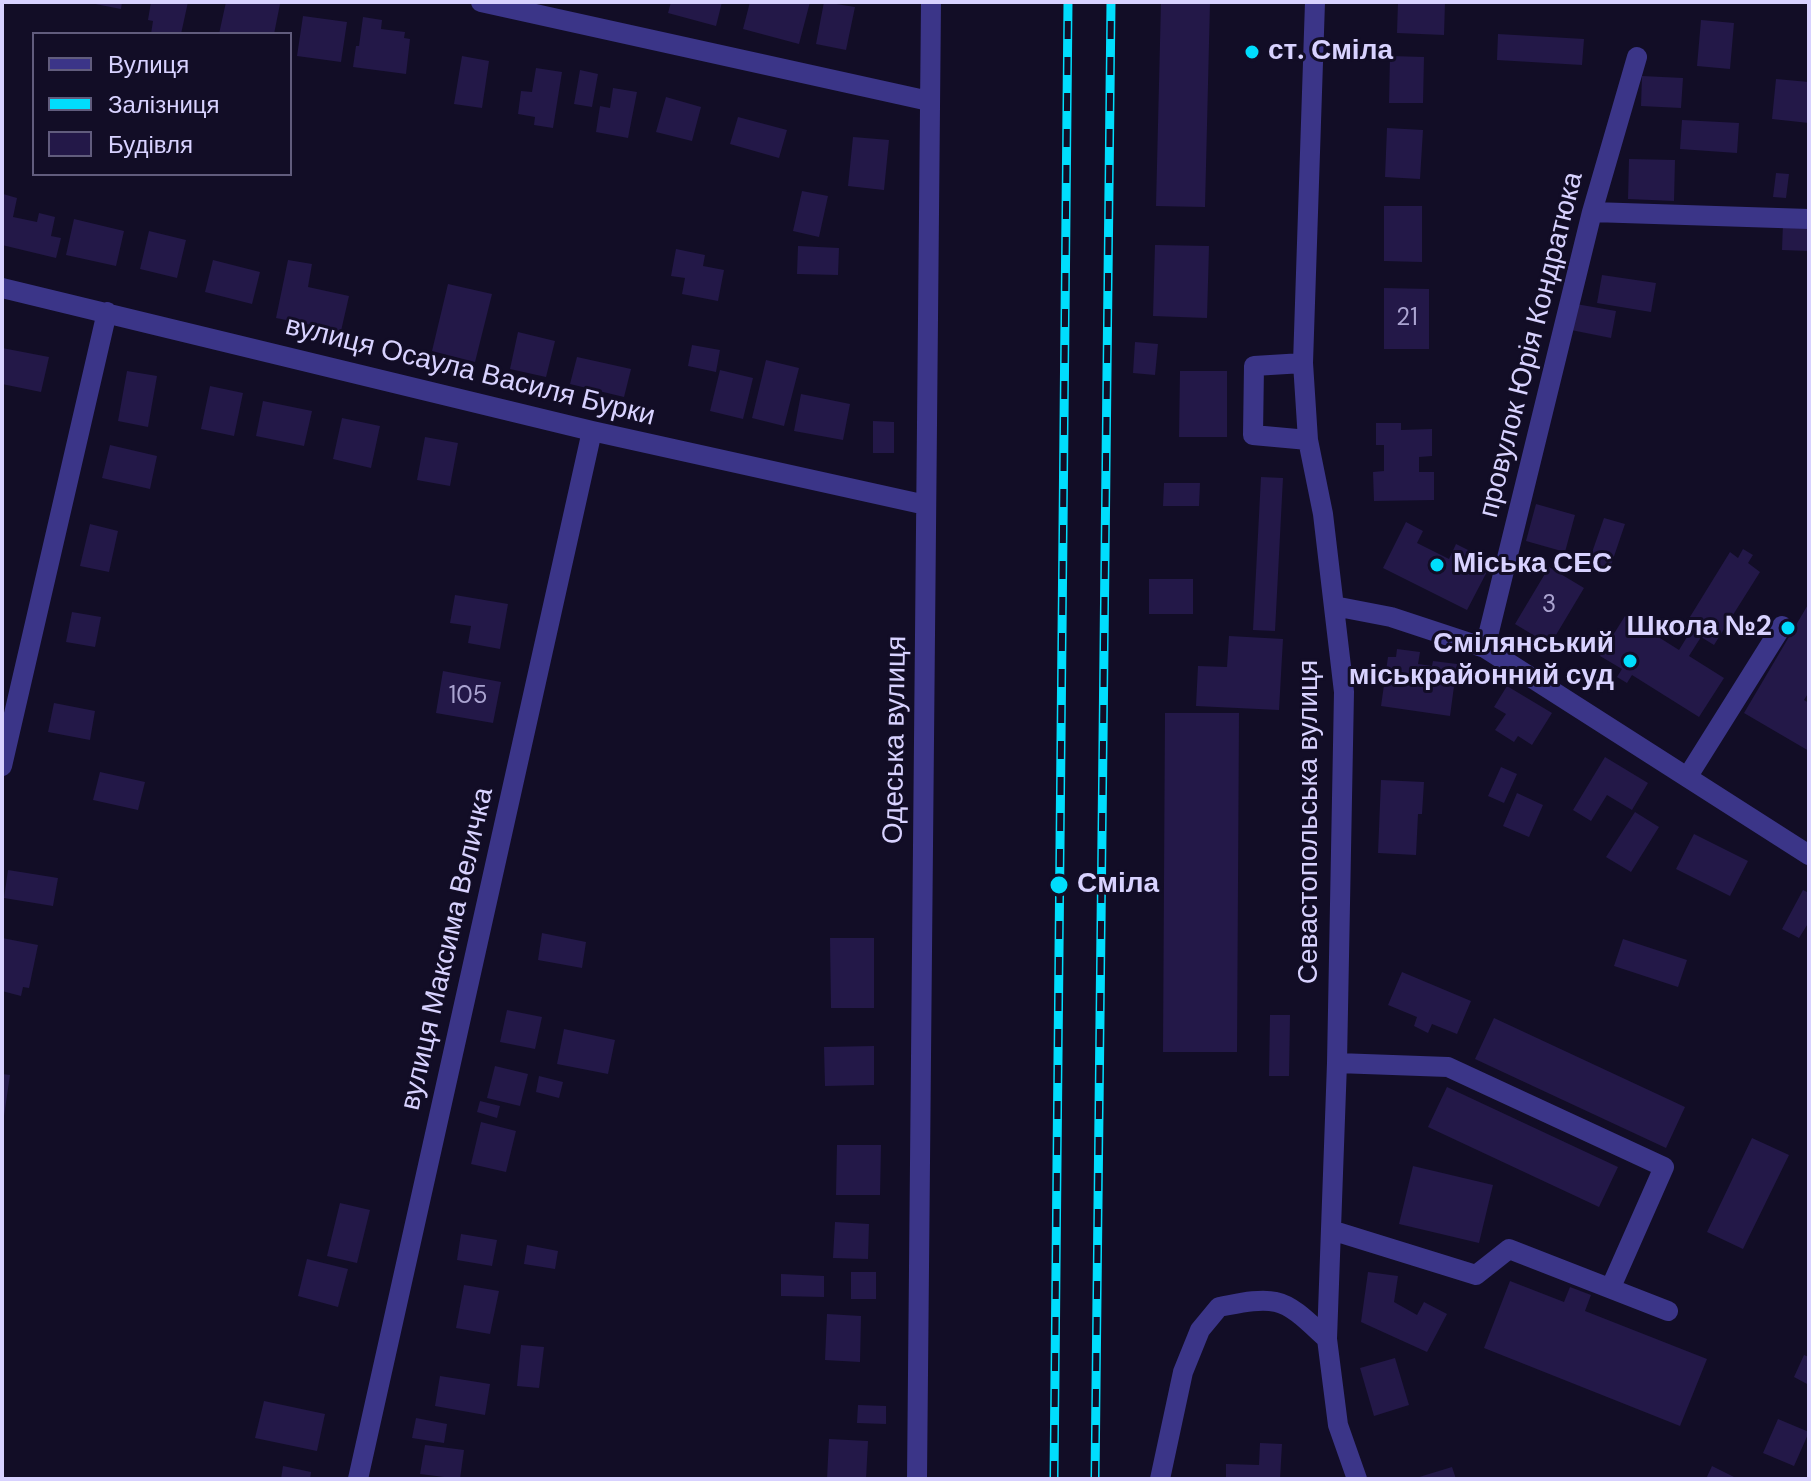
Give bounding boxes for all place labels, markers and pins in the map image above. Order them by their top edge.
place label: ст. Сміла [1268,35,1393,69]
marker: ст. Сміла [1243,43,1261,61]
place label: Міська СЕС [1453,548,1612,582]
marker: Міська СЕС [1428,556,1446,574]
place label: Школа №2 [1627,611,1772,645]
marker: Школа №2 [1779,619,1797,637]
place label: Смілянський міськрайонний суд [1349,628,1614,694]
marker: Смілянський міськрайонний суд [1621,652,1639,670]
place label: Сміла [1077,868,1159,902]
marker: Сміла [1048,874,1070,896]

